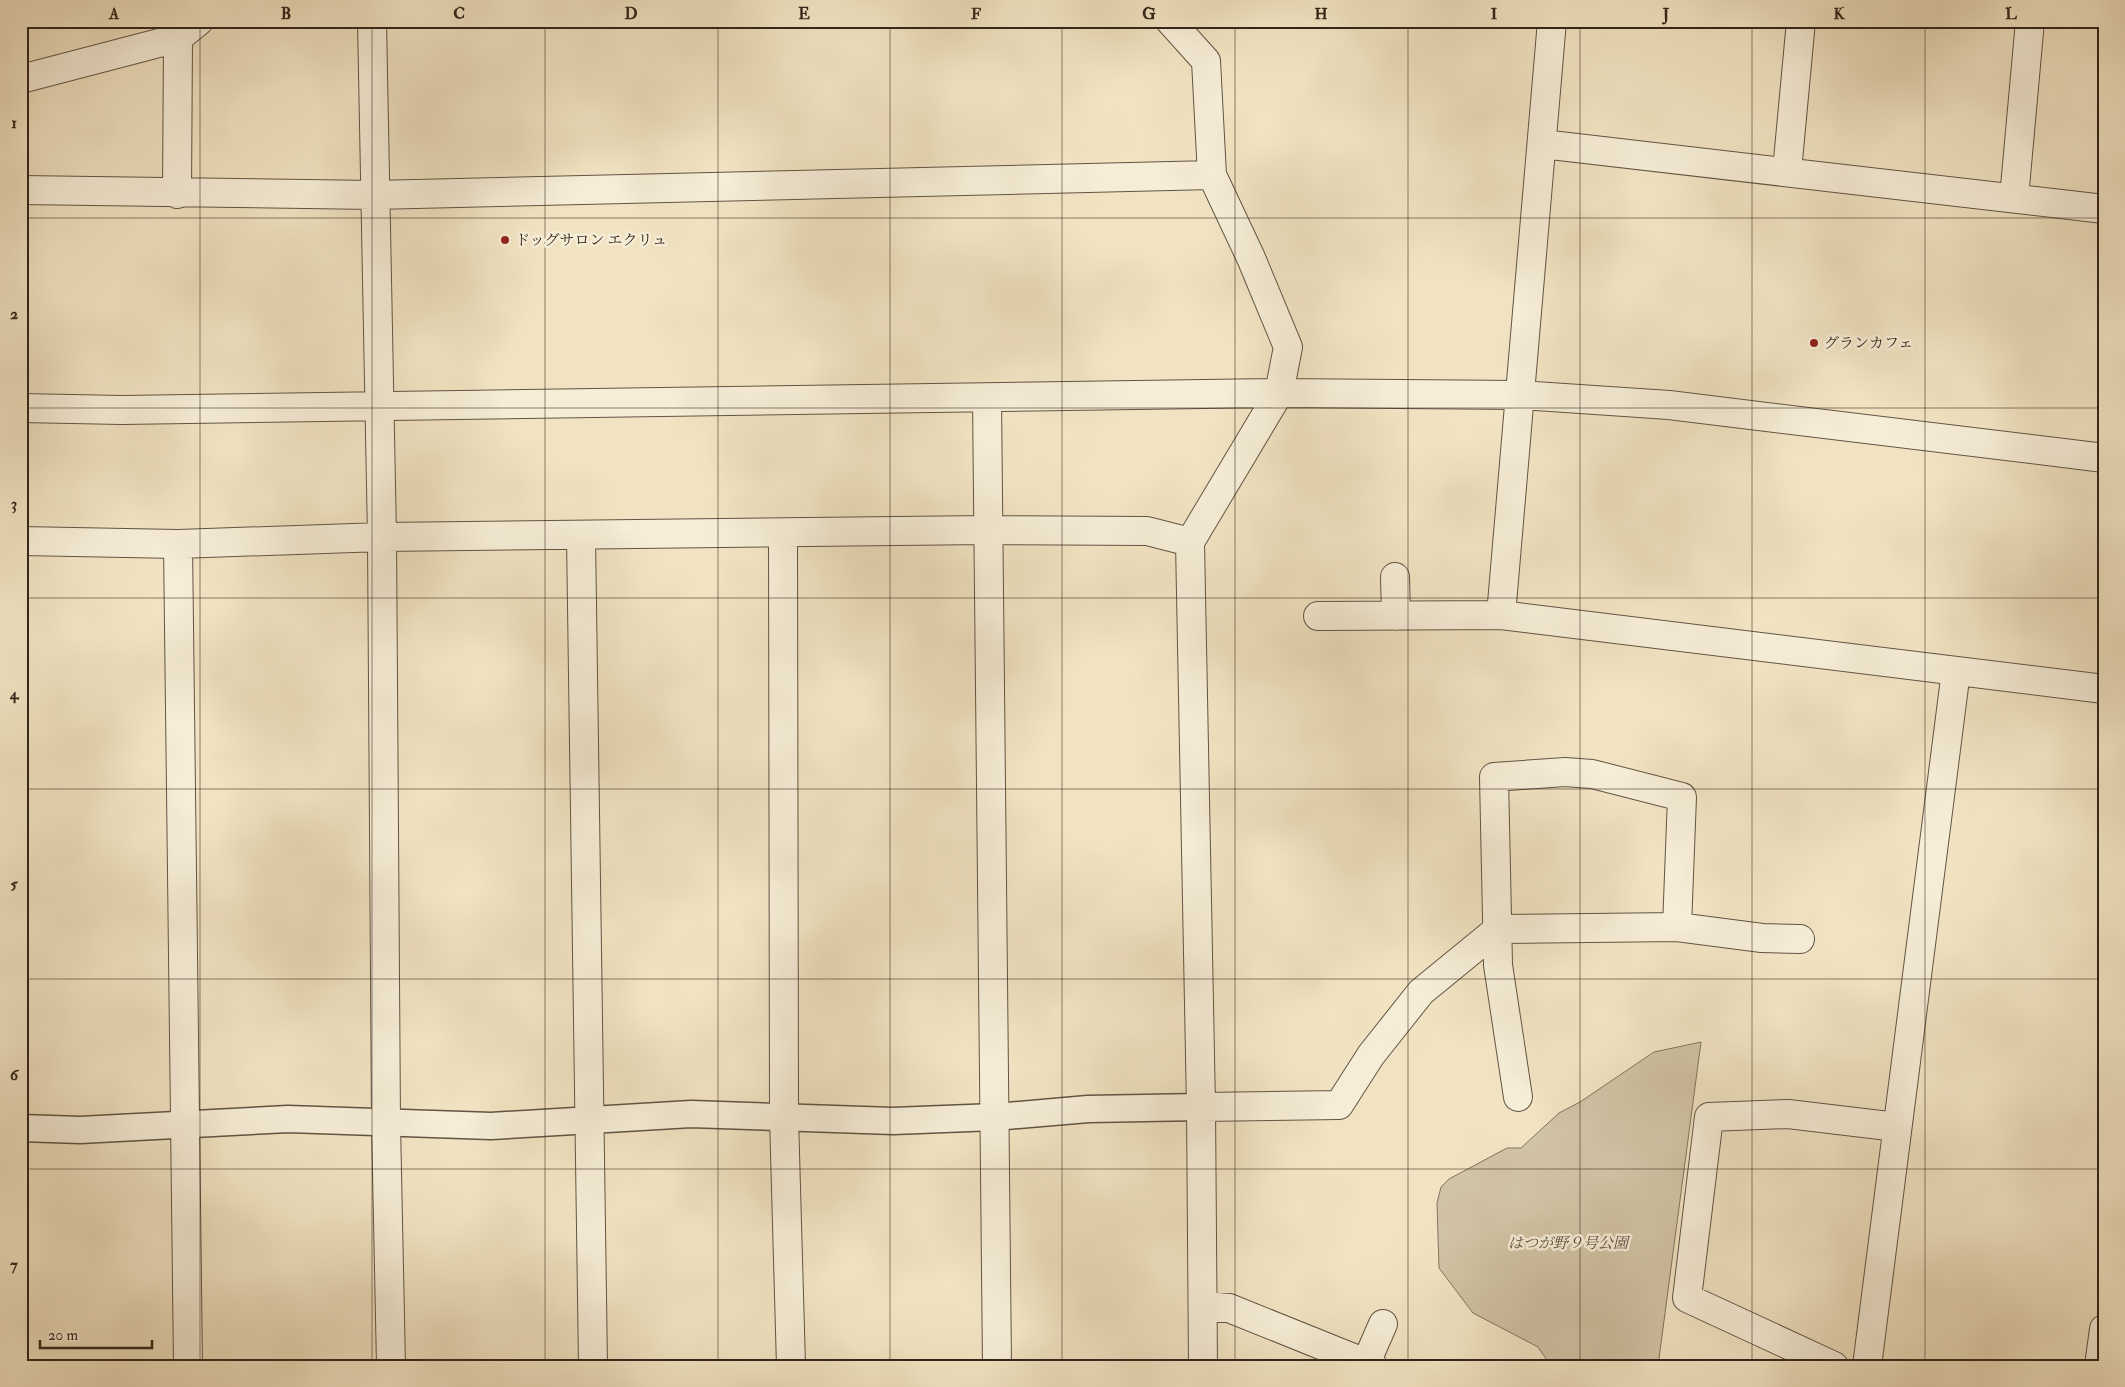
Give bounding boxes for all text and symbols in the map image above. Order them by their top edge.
text: A [108,4,120,24]
text: B [281,4,291,24]
text: C [453,4,465,24]
text: D [624,4,638,24]
text: E [798,4,810,24]
text: F [971,4,981,24]
text: G [1142,4,1156,24]
text: H [1314,4,1328,24]
text: I [1491,4,1498,24]
text: J [1662,4,1670,25]
text: K [1833,4,1845,24]
text: L [2005,4,2017,24]
text: 1 [11,113,17,133]
place label: ドッグサロン エクリュ [515,231,667,250]
marker: ドッグサロン エクリュ [499,234,511,246]
text: 2 [10,304,18,324]
place label: グランカフェ [1824,334,1913,353]
marker: グランカフェ [1808,337,1820,349]
text: 3 [11,494,17,514]
text: 4 [9,684,20,704]
text: 5 [10,874,18,894]
text: 6 [10,1065,20,1085]
park label: はつが野９号公園 [1508,1234,1631,1253]
text: 7 [10,1255,18,1275]
scale bar [40,1317,152,1349]
text: 20 m [48,1326,78,1345]

